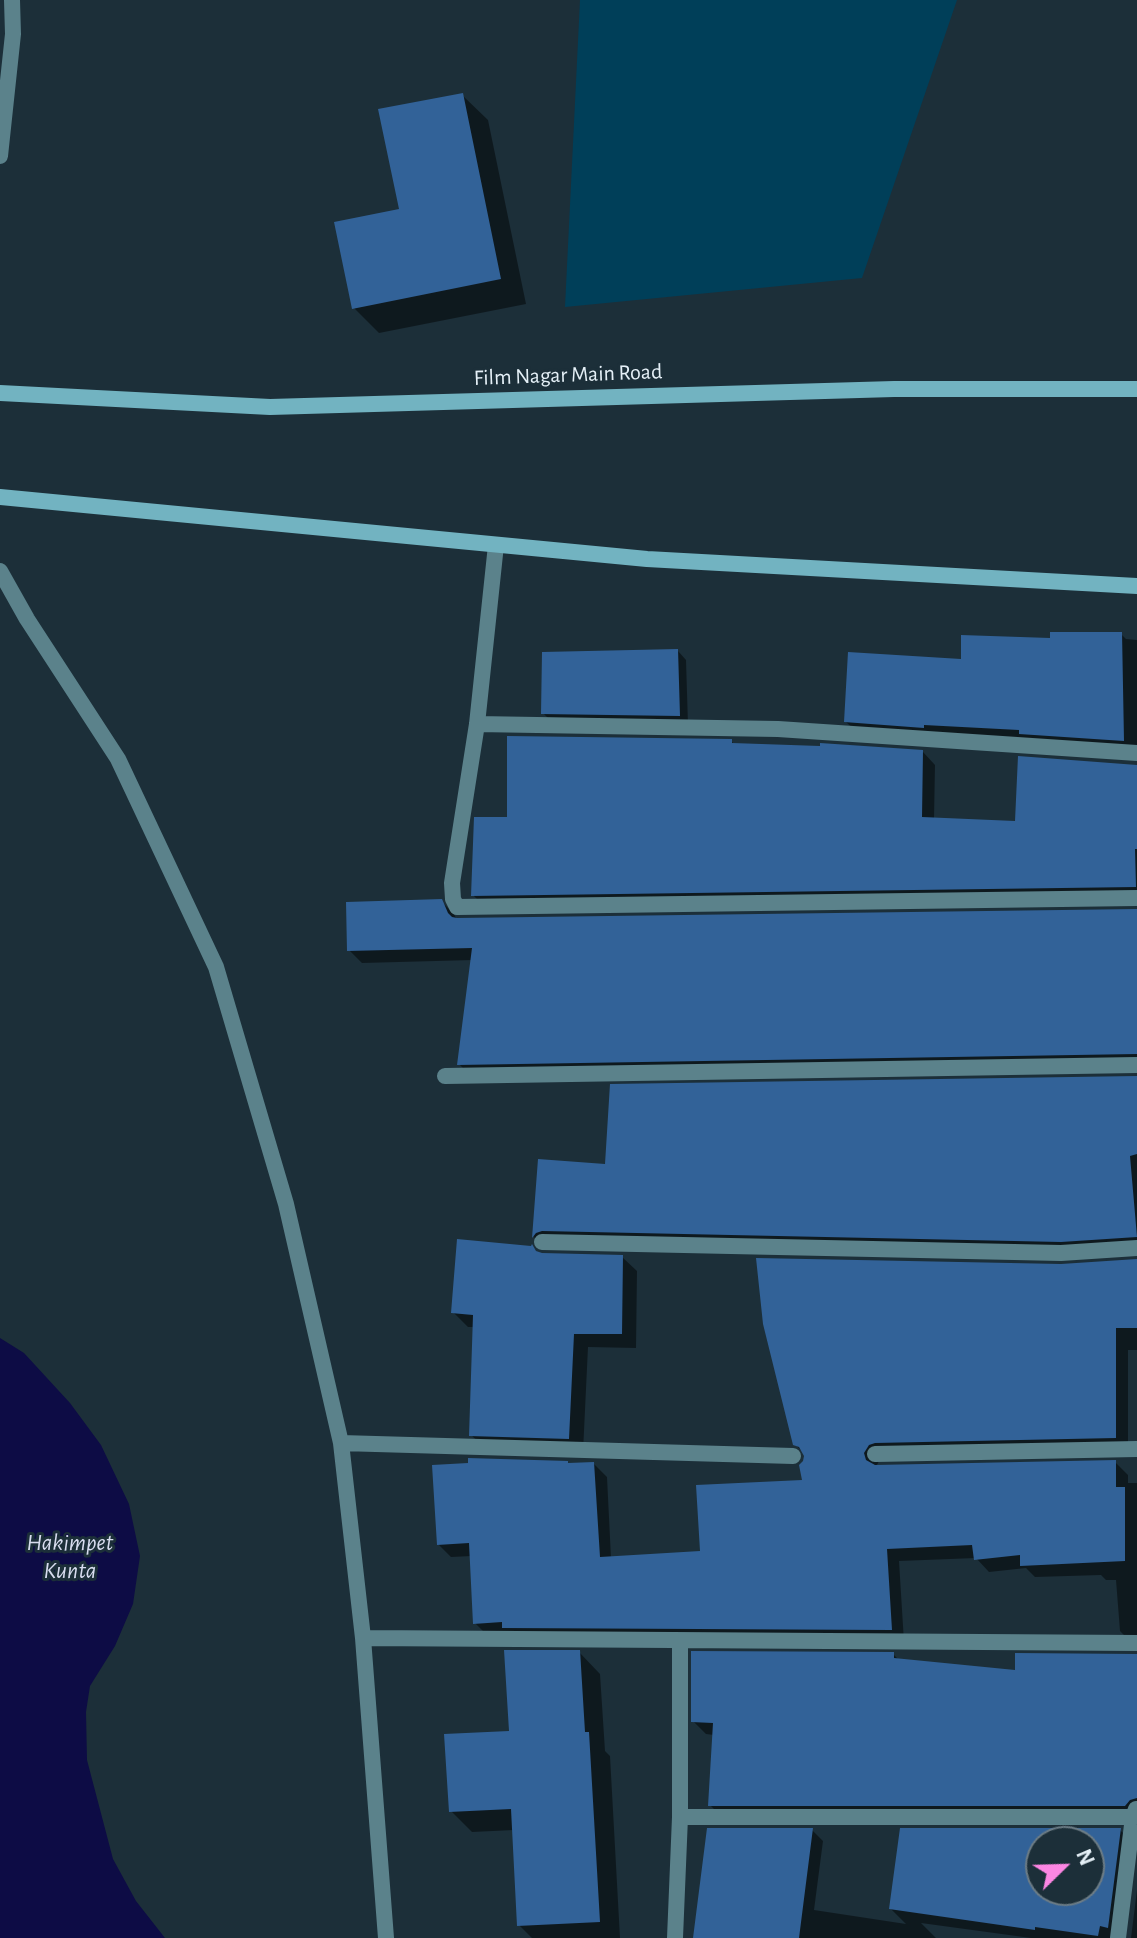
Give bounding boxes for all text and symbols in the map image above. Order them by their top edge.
street label: Film Nagar Main Road [473,359,663,391]
water label: Hakimpet Kunta [27,1529,113,1585]
north arrow [1025,1826,1105,1906]
text: N [1072,1846,1098,1869]

